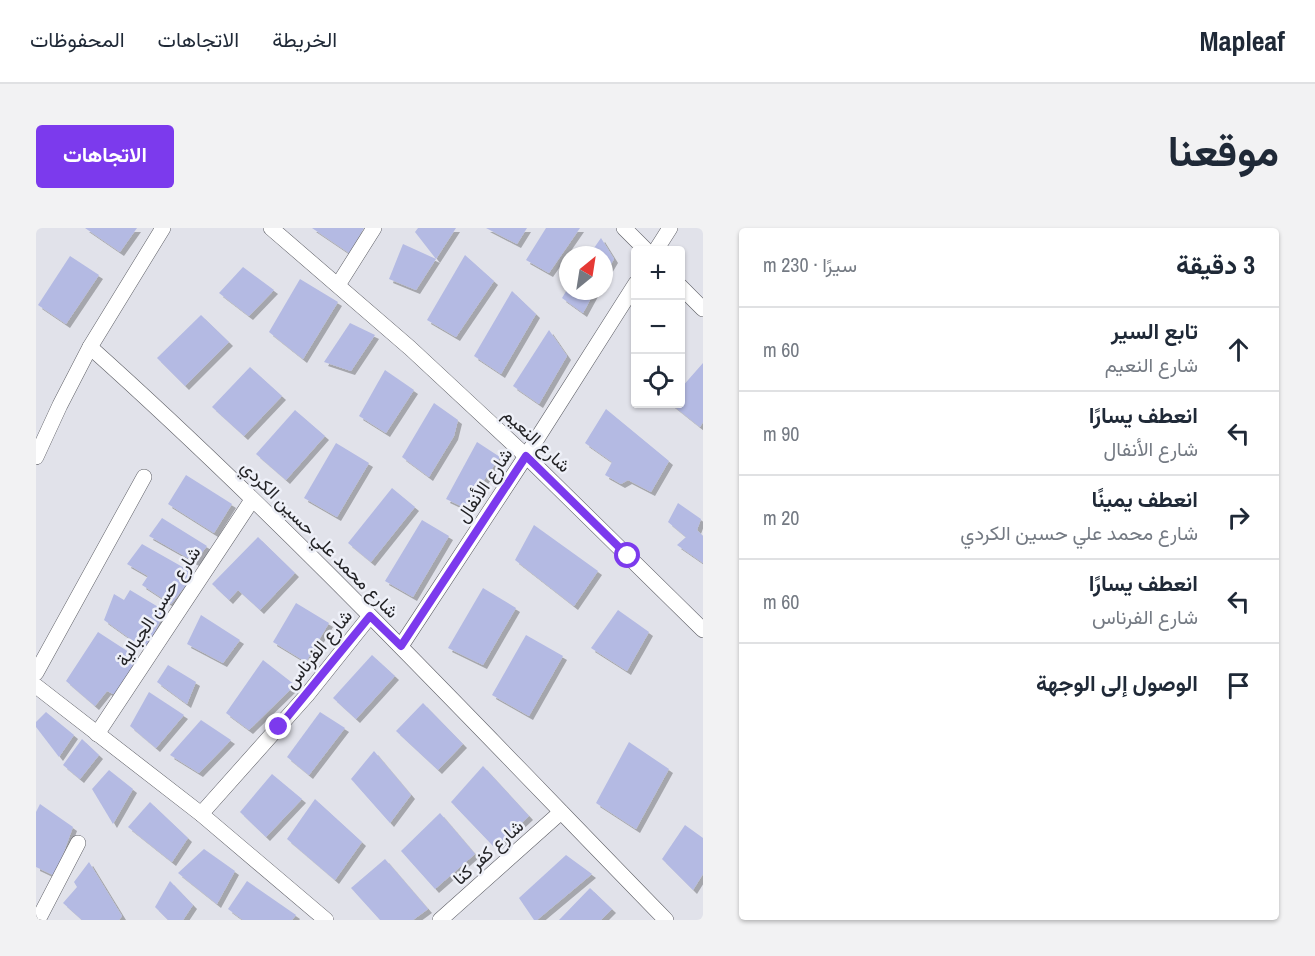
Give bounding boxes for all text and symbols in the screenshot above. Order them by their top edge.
text: Mapleaf [1200,22,1285,60]
text: المحفوظات [30,25,125,54]
text: الاتجاهات [158,25,239,54]
text: الخريطة [272,25,337,54]
text: موقعنا [1168,123,1279,179]
button: الاتجاهات [36,125,174,188]
north arrow [559,246,613,300]
map controls [631,246,685,408]
button: + [631,246,685,300]
text: 3 دقيقة [1176,247,1255,282]
text: سيرًا · 230 m [763,251,857,278]
button: − [631,300,685,354]
text: تابع السير [1111,316,1198,346]
icon: ahead [1222,333,1255,366]
text: 60 m [763,336,799,363]
text: شارع النعيم [1105,351,1198,378]
button: locate [631,354,685,408]
text: انعطف يسارًا [1089,400,1198,430]
street label: شارع النعيم [498,402,576,478]
icon: left [1222,417,1255,450]
text: 90 m [763,420,799,447]
text: شارع الأنفال [1104,435,1198,462]
street label: شارع الأنفال [450,443,518,527]
street label: شارع محمد علي حسين الكردي [233,455,404,626]
text: انعطف يمينًا [1092,484,1198,514]
icon: right [1222,501,1255,534]
text: 20 m [763,504,799,531]
text: شارع محمد علي حسين الكردي [960,519,1198,546]
street label: شارع حسن الجبالية [110,541,206,671]
route start [614,542,640,568]
text: انعطف يسارًا [1089,568,1198,598]
icon: left [1222,585,1255,618]
text: 60 m [763,588,799,615]
text: شارع الفرناس [1092,603,1198,630]
street label: شارع الفرناس [278,604,358,694]
text: الوصول إلى الوجهة [1036,668,1198,698]
icon: arrive [1222,669,1255,702]
route end [265,713,291,739]
street label: شارع كفر كنا [447,814,529,890]

